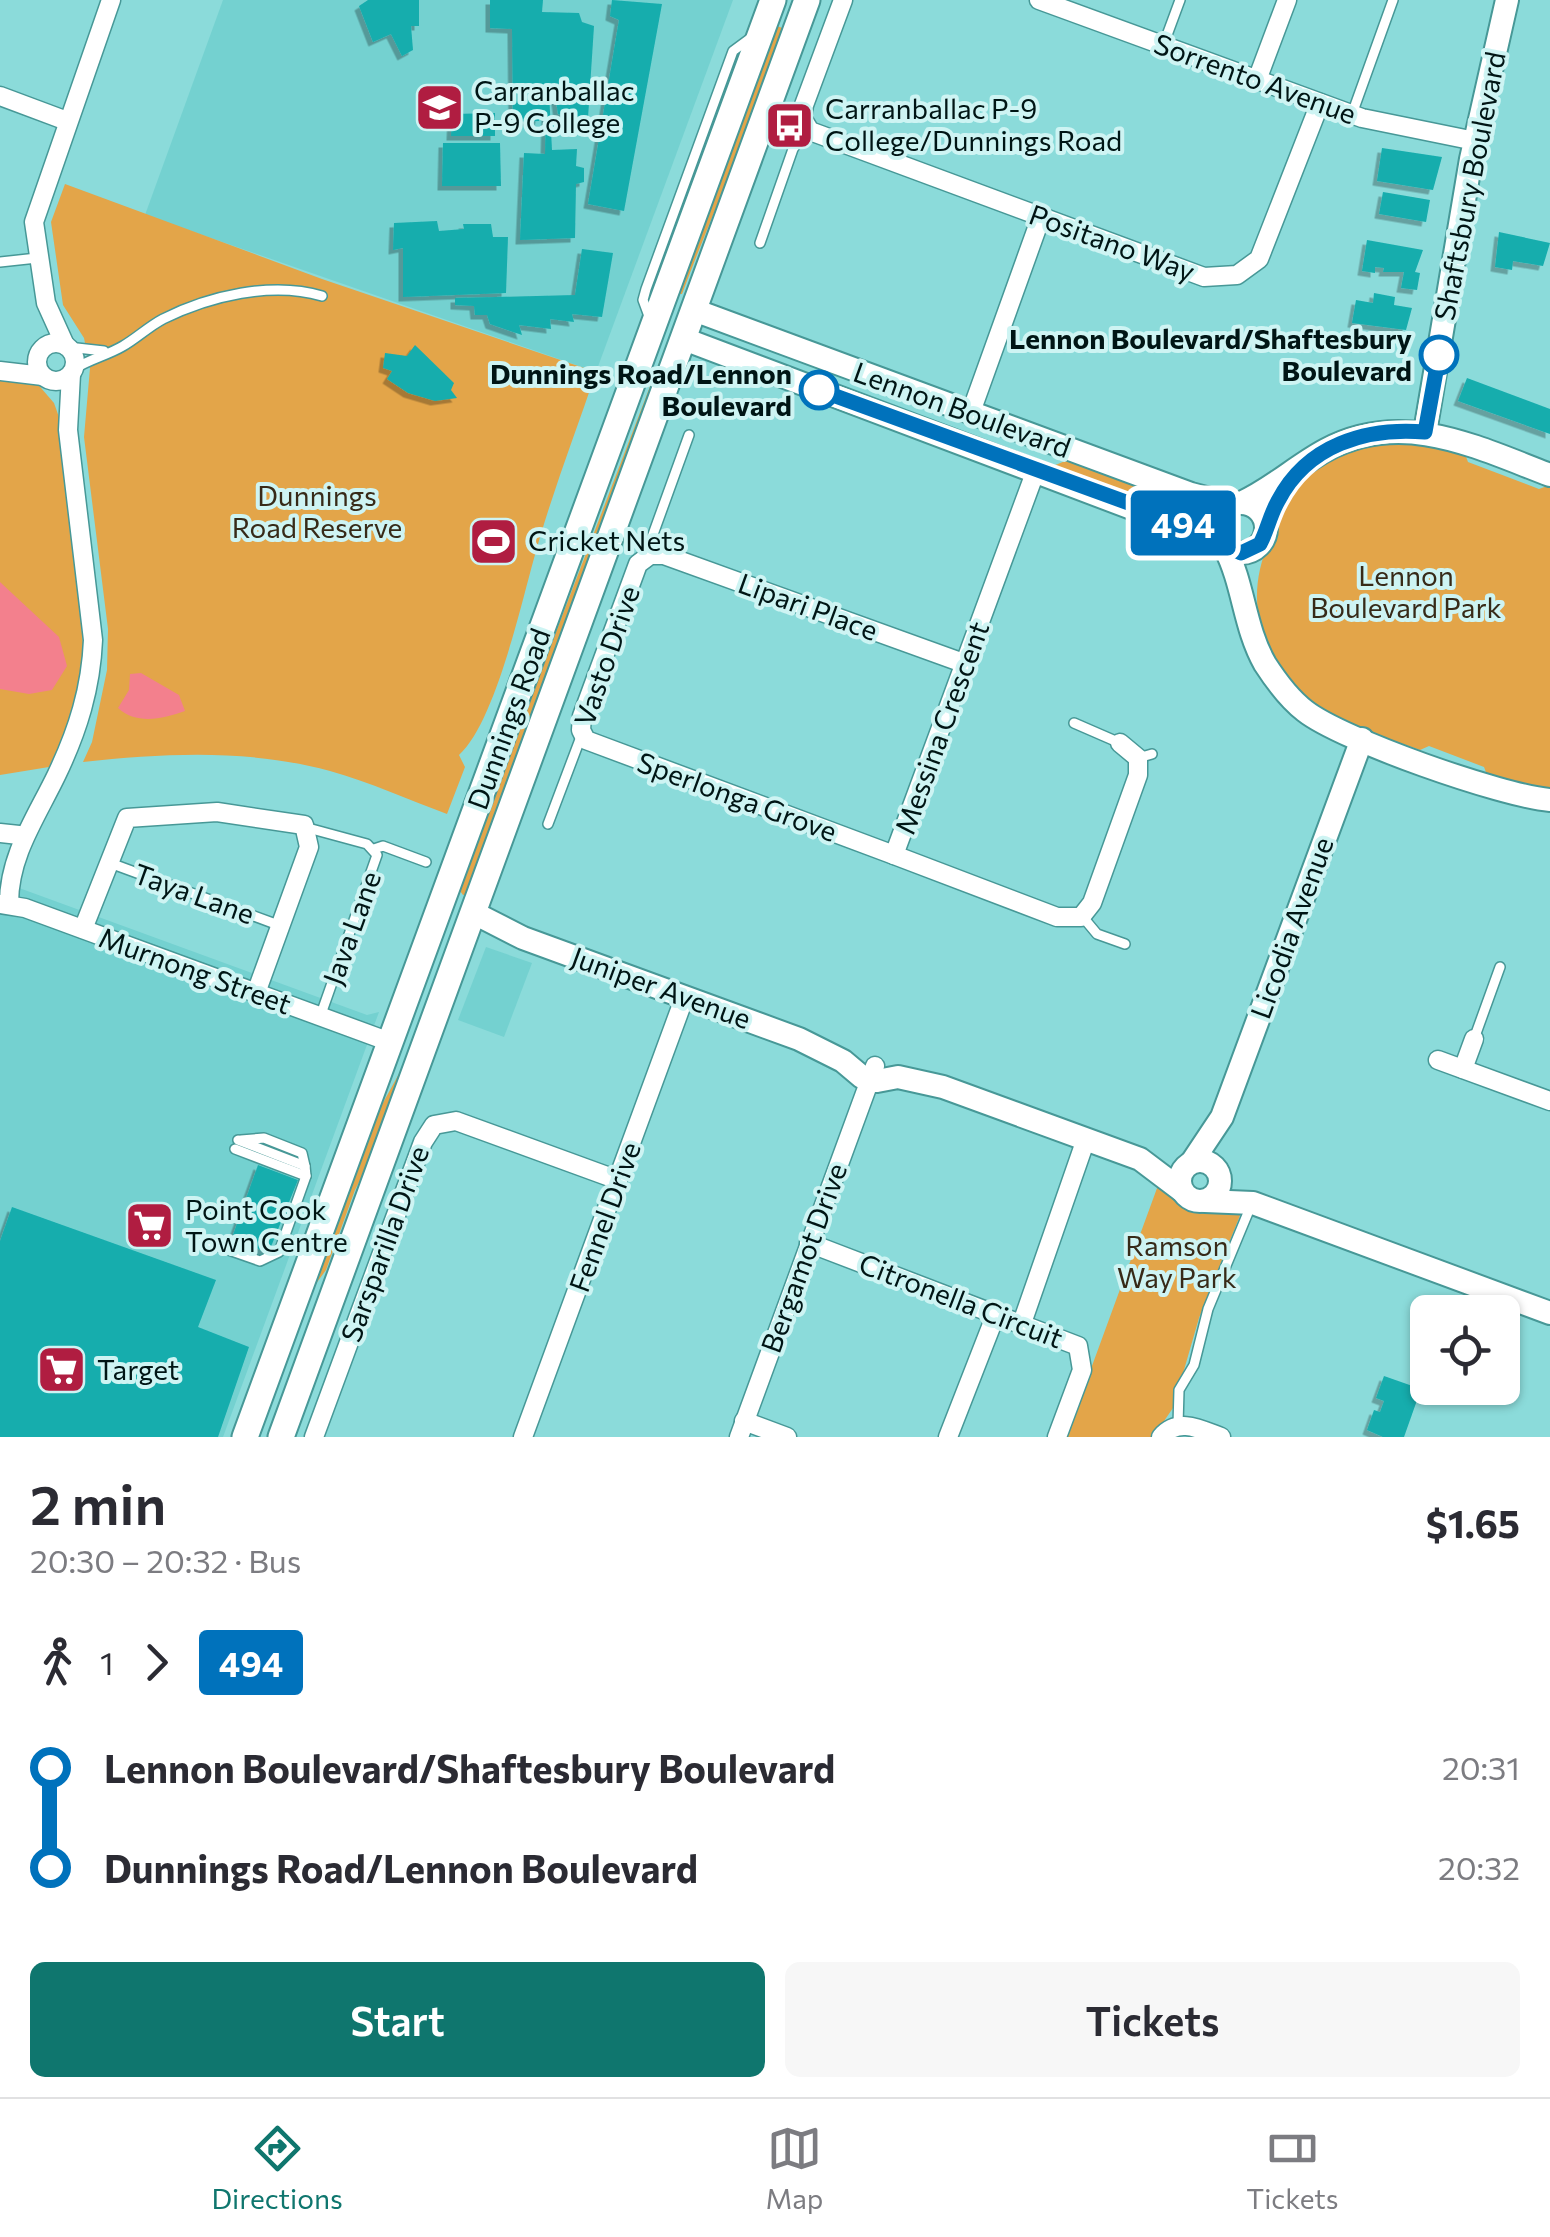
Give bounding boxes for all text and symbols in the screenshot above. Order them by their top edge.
street label: Sorrento Avenue [1150,26,1361,130]
street label: Shaftsbury Boulevard [1426,48,1512,323]
place label: Carranballac P-9 College [474,73,635,139]
school or university icon: Carranballac P-9 College [413,81,465,133]
place label: Carranballac P-9 College/Dunnings Road [825,91,1122,157]
bus stop icon: Carranballac P-9 College/Dunnings Road [764,99,816,151]
street label: Positano Way [1025,196,1200,288]
place label: Lennon Boulevard/Shaftesbury Boulevard [1009,321,1412,387]
marker: Lennon Boulevard/Shaftesbury Boulevard [1420,336,1458,374]
street label: Lennon Boulevard [849,354,1076,464]
place label: Dunnings Road/Lennon Boulevard [490,356,792,422]
marker: Dunnings Road/Lennon Boulevard [800,371,838,409]
park label: Dunnings Road Reserve [232,478,402,544]
line badge: 494 [1126,490,1240,556]
text: 494 [1151,502,1215,545]
sports icon: Cricket Nets [467,515,519,567]
place label: Cricket Nets [528,523,685,557]
park label: Lennon Boulevard Park [1310,558,1502,624]
street label: Lipari Place [734,565,883,647]
street label: Vasto Drive [566,581,646,730]
street label: Messina Crescent [887,617,995,839]
street label: Dunnings Road [460,623,557,814]
street label: Sperlonga Grove [633,744,842,848]
street label: Licodia Avenue [1243,832,1340,1023]
street label: Taya Lane [130,856,259,931]
street label: Java Lane [315,866,387,989]
street label: Murnong Street [95,920,296,1021]
street label: Juniper Avenue [567,939,756,1035]
street label: Fennel Drive [561,1137,647,1296]
street label: Sarsparilla Drive [333,1141,435,1346]
street label: Bergamot Drive [753,1158,853,1357]
place label: Point Cook Town Centre [185,1192,348,1258]
supermarket icon: Point Cook Town Centre [124,1200,176,1252]
park label: Ramson Way Park [1117,1228,1237,1294]
street label: Citronella Circuit [855,1246,1068,1355]
map controls [1410,1295,1520,1405]
button: locate [1410,1295,1520,1405]
supermarket icon: Target [36,1344,88,1396]
place label: Target [97,1352,179,1386]
text: 2 min [30,1469,166,1536]
text: $1.65 [1426,1499,1520,1546]
text: 20:30 – 20:32 · Bus [30,1540,301,1580]
icon: walk [30,1635,85,1690]
icon: forward [129,1635,184,1690]
text: 494 [219,1641,283,1684]
text: 1 [100,1642,114,1682]
text: Lennon Boulevard/Shaftesbury Boulevard [104,1744,835,1791]
text: 20:31 [1442,1747,1520,1787]
text: Dunnings Road/Lennon Boulevard [104,1844,698,1891]
text: 20:32 [1438,1847,1520,1887]
button: Start [30,1962,765,2077]
button: Tickets [785,1962,1520,2077]
tab: Directions [211,2121,343,2215]
tab: Map [766,2121,823,2215]
tab: Tickets [1246,2121,1339,2215]

